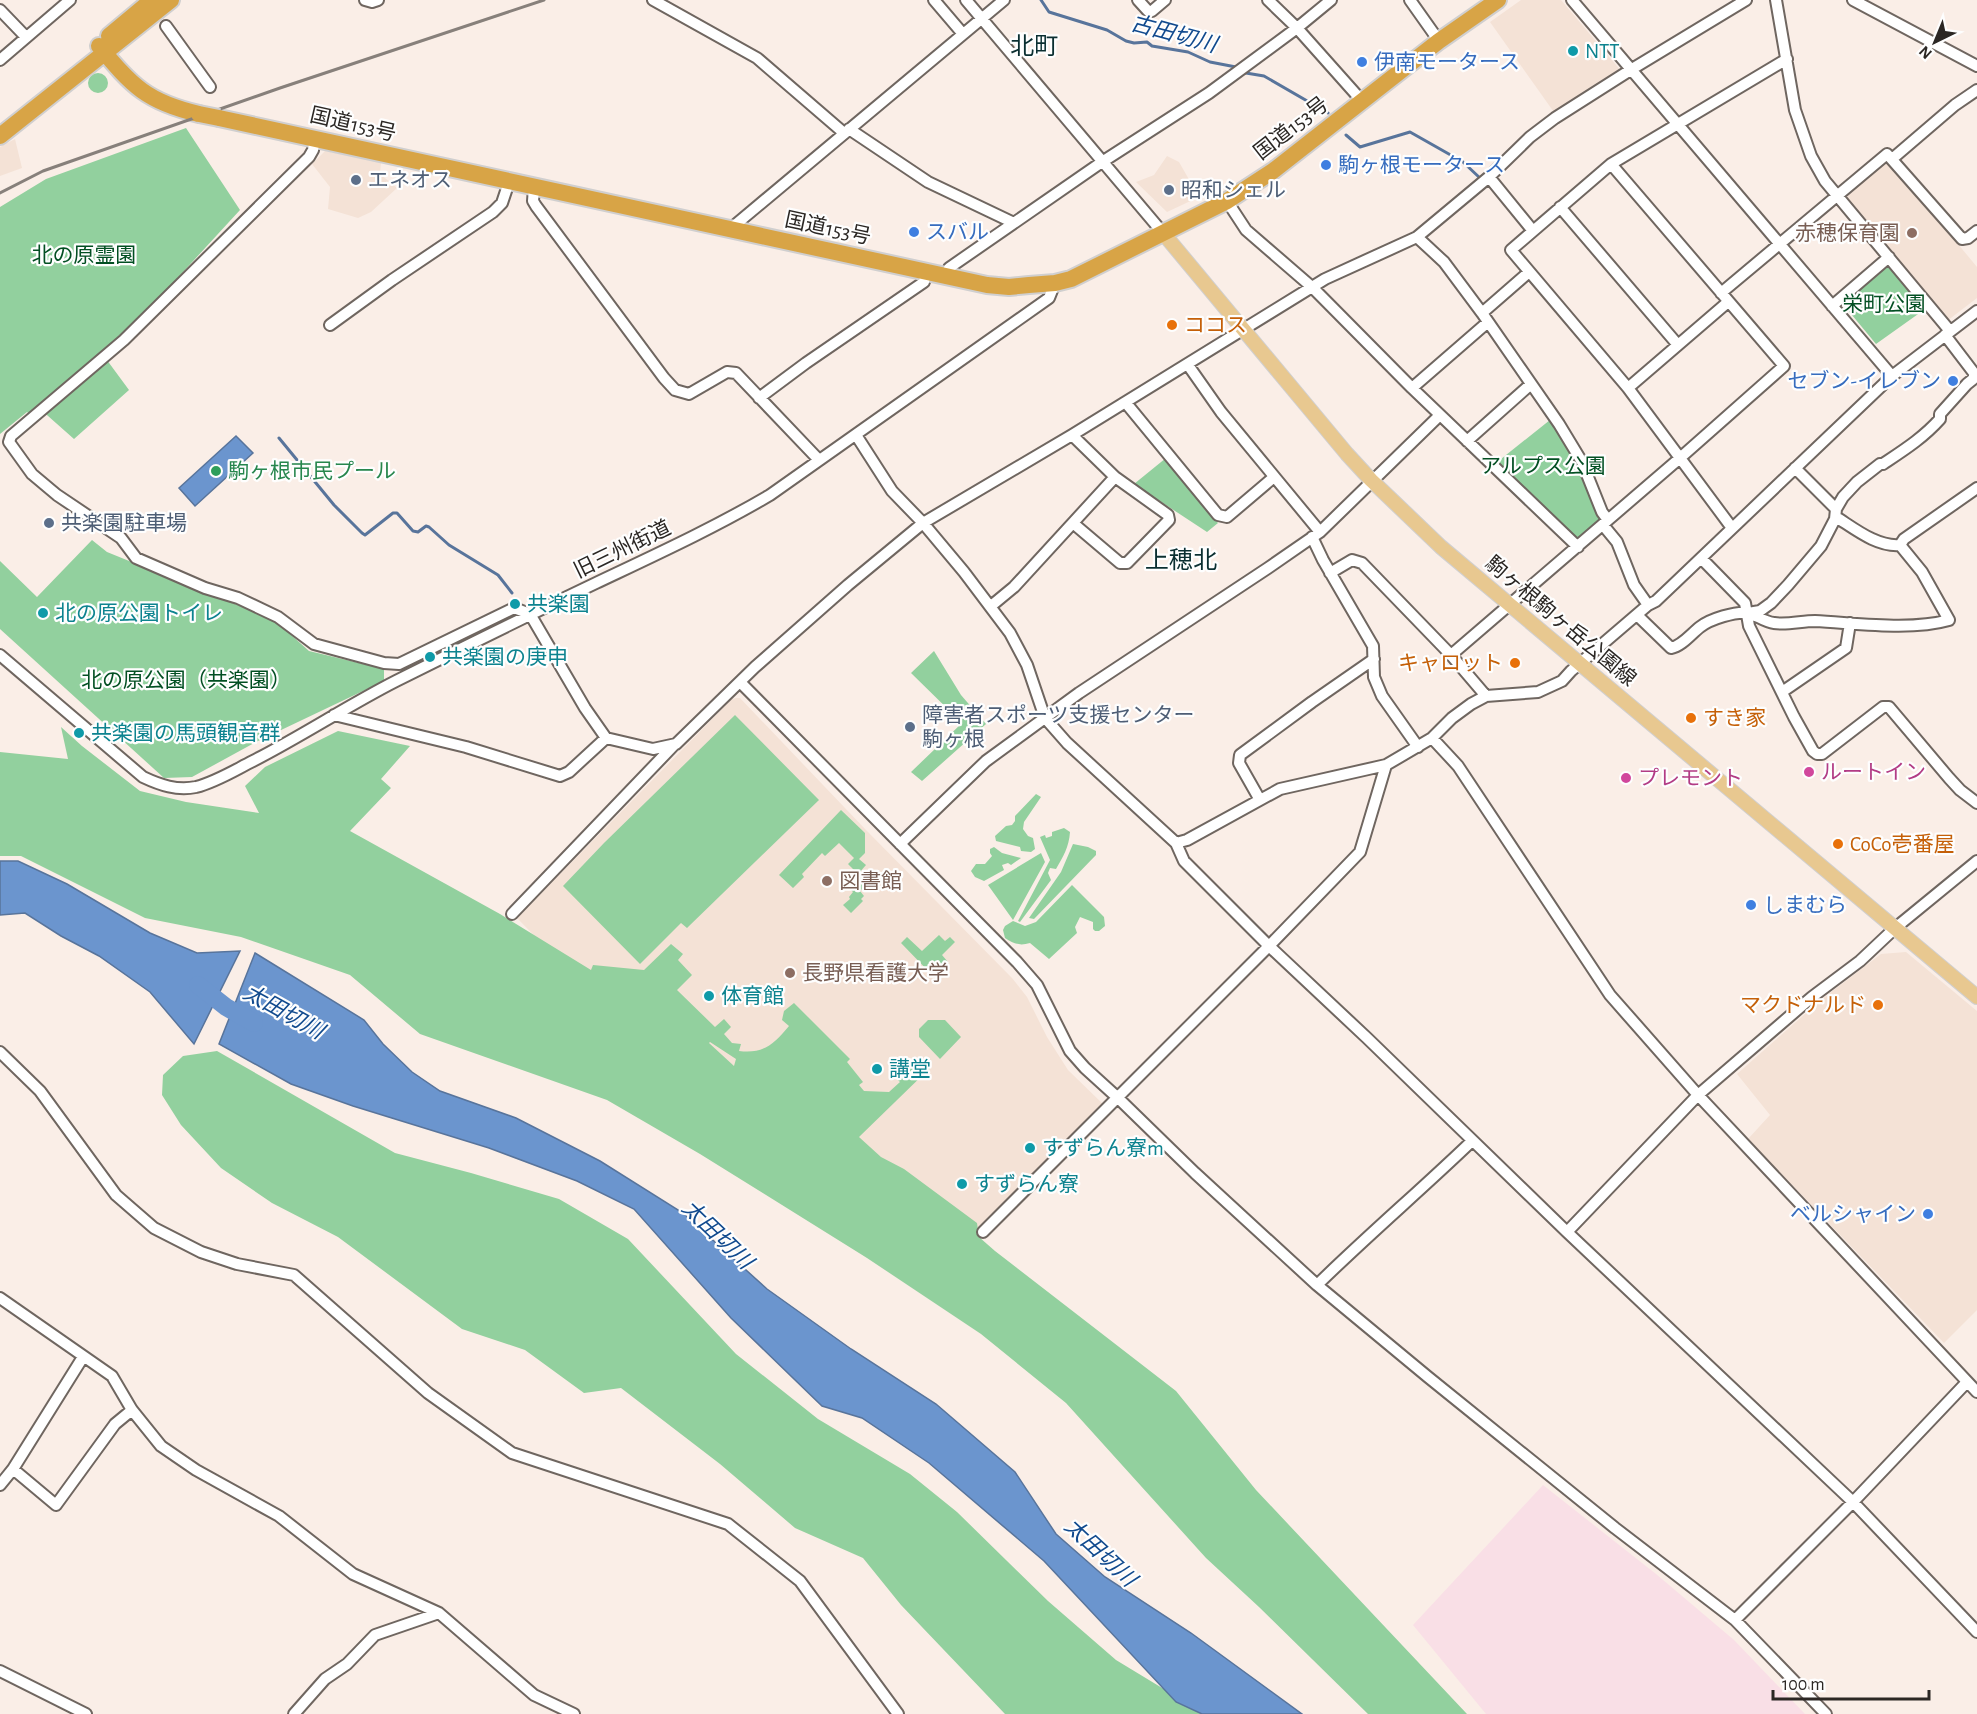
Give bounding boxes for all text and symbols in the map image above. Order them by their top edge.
water label: 古田切川 [1128,11,1221,56]
north arrow [1905,12,1965,72]
district label: 北町 [1010,34,1058,59]
place label: NTT [1585,41,1620,62]
text: N [1916,43,1935,62]
marker: NTT [1566,44,1580,58]
place label: 伊南モータース [1374,51,1520,73]
marker: 伊南モータース [1355,55,1369,69]
street label: 国道153号 [1250,92,1332,164]
street label: 国道153号 [308,103,398,145]
place label: 駒ヶ根モータース [1338,154,1505,176]
marker: 駒ヶ根モータース [1319,158,1333,172]
place label: エネオス [368,170,452,191]
marker: エネオス [349,173,363,187]
place label: 昭和シェル [1181,179,1286,201]
marker: 昭和シェル [1162,183,1176,197]
street label: 国道153号 [783,208,873,248]
place label: スバル [926,221,989,243]
place label: 赤穂保育園 [1795,222,1900,244]
marker: スバル [907,225,921,239]
marker: 赤穂保育園 [1905,226,1919,240]
park label: 北の原霊園 [32,244,137,266]
park label: 栄町公園 [1842,293,1926,315]
place label: ココス [1184,315,1247,336]
marker: ココス [1165,318,1179,332]
place label: セブン-イレブン [1788,369,1941,392]
marker: セブン-イレブン [1946,374,1960,388]
park label: アルプス公園 [1480,455,1606,477]
place label: 駒ヶ根市民プール [228,460,396,482]
marker: 駒ヶ根市民プール [209,464,223,478]
place label: 共楽園駐車場 [61,512,187,534]
marker: 共楽園駐車場 [42,516,56,530]
street label: 旧三州街道 [570,516,674,582]
district label: 上穂北 [1145,547,1217,573]
street label: 駒ヶ根駒ヶ岳公園線 [1482,552,1640,690]
place label: 共楽園 [527,593,590,615]
marker: 共楽園 [508,597,522,611]
place label: 北の原公園トイレ [55,602,223,624]
marker: 北の原公園トイレ [36,606,50,620]
place label: 共楽園の庚申 [442,646,568,668]
marker: 共楽園の庚申 [423,650,437,664]
place label: キャロット [1398,653,1503,674]
marker: キャロット [1508,656,1522,670]
park label: 北の原公園（共楽園） [81,669,291,691]
place label: 障害者スポーツ支援センター 駒ヶ根 [922,704,1195,750]
place label: すき家 [1703,707,1766,729]
marker: すき家 [1684,711,1698,725]
marker: 障害者スポーツ支援センター 駒ヶ根 [903,720,917,734]
place label: 共楽園の馬頭観音群 [91,722,280,744]
marker: 共楽園の馬頭観音群 [72,726,86,740]
place label: ルートイン [1821,762,1926,783]
marker: ルートイン [1802,765,1816,779]
place label: プレモント [1638,767,1743,789]
marker: プレモント [1619,771,1633,785]
place label: CoCo壱番屋 [1850,833,1955,855]
marker: CoCo壱番屋 [1831,837,1845,851]
place label: 図書館 [839,870,902,892]
marker: 図書館 [820,874,834,888]
place label: しまむら [1763,895,1847,916]
marker: しまむら [1744,898,1758,912]
place label: 長野県看護大学 [802,962,949,984]
marker: 長野県看護大学 [783,966,797,980]
water label: 太田切川 [240,980,330,1044]
place label: 体育館 [721,985,784,1007]
marker: 体育館 [702,989,716,1003]
place label: マクドナルド [1740,994,1866,1016]
marker: マクドナルド [1871,998,1885,1012]
place label: 講堂 [889,1058,931,1080]
marker: 講堂 [870,1062,884,1076]
place label: すずらん寮m [1042,1137,1164,1159]
marker: すずらん寮m [1023,1141,1037,1155]
place label: すずらん寮 [974,1173,1079,1195]
marker: すずらん寮 [955,1177,969,1191]
water label: 太田切川 [678,1196,759,1275]
place label: ベルシャイン [1790,1204,1916,1225]
marker: ベルシャイン [1921,1207,1935,1221]
water label: 太田切川 [1061,1514,1142,1592]
scale bar [1773,1663,1929,1701]
text: 100 m [1782,1676,1825,1694]

